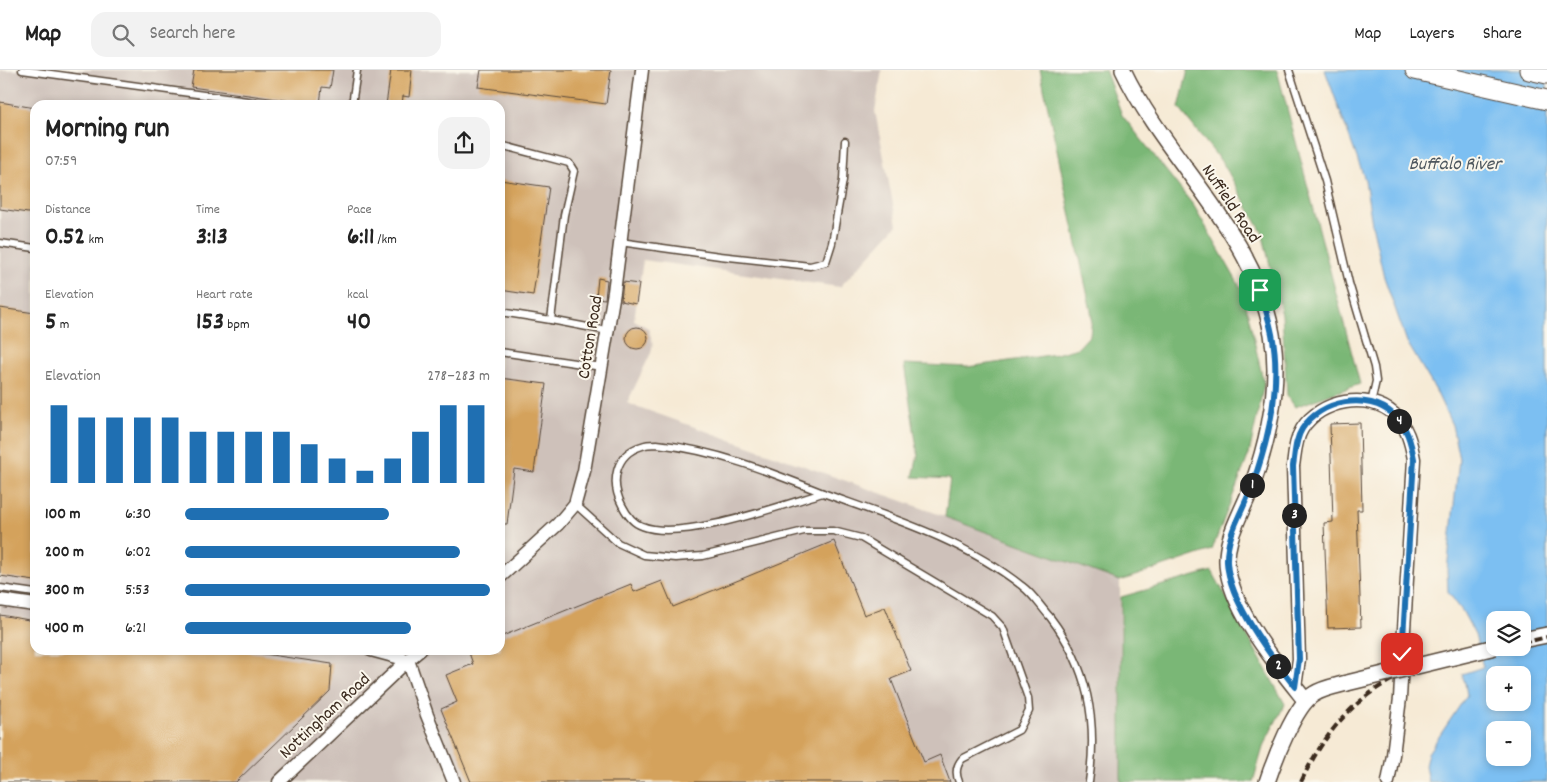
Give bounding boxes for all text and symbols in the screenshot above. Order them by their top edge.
search box [91,12,441,57]
text: Map [25,18,61,52]
icon: search [109,21,137,49]
text: Search here [149,21,235,48]
text: Map [1354,22,1381,47]
text: Layers [1409,22,1455,47]
text: Share [1483,22,1522,47]
text: Morning run [45,111,169,151]
button: share [438,117,490,169]
text: 07:59 [45,150,77,173]
water label: Buffalo River [1409,152,1503,179]
street label: Nuffield Road [1194,160,1265,249]
text: Distance [45,200,91,220]
text: Time [196,200,220,220]
text: Pace [347,200,372,220]
text: 0.52 [45,220,85,256]
text: 3:13 [196,220,228,256]
text: 6:11 [347,220,374,256]
text: km [85,230,104,250]
text: /km [374,230,397,250]
pin [1239,269,1281,311]
icon: arrive [1246,276,1274,304]
text: Elevation [45,285,94,305]
text: Heart rate [196,285,253,305]
text: kcal [347,285,368,305]
street label: Cotton Road [573,294,610,381]
text: 5 [45,305,57,341]
text: 153 [196,305,224,341]
text: 40 [347,305,371,341]
text: m [57,315,69,335]
text: bpm [224,315,250,335]
text: Elevation [45,365,101,388]
text: 278–283 m [427,365,490,388]
pin: 4 [1386,408,1412,434]
text: 4 [1397,411,1402,431]
pin: 1 [1240,472,1264,498]
text: 1 [1251,475,1254,495]
pin: 3 [1282,502,1306,528]
text: 100 m [45,503,81,526]
text: 6:30 [125,503,151,526]
text: 3 [1291,505,1298,525]
text: 200 m [45,541,84,564]
text: 6:02 [125,541,151,564]
text: 300 m [45,579,84,602]
text: 5:53 [125,579,150,602]
map controls [1486,611,1531,766]
button: layers [1486,611,1531,656]
text: 400 m [45,617,84,640]
text: 6:21 [125,617,146,640]
pin [1381,633,1423,675]
icon: check [1388,640,1416,668]
pin: 2 [1266,654,1290,678]
text: 2 [1275,656,1282,676]
button: + [1486,666,1531,711]
street label: Nottingham Road [275,668,377,766]
button: − [1486,721,1531,766]

